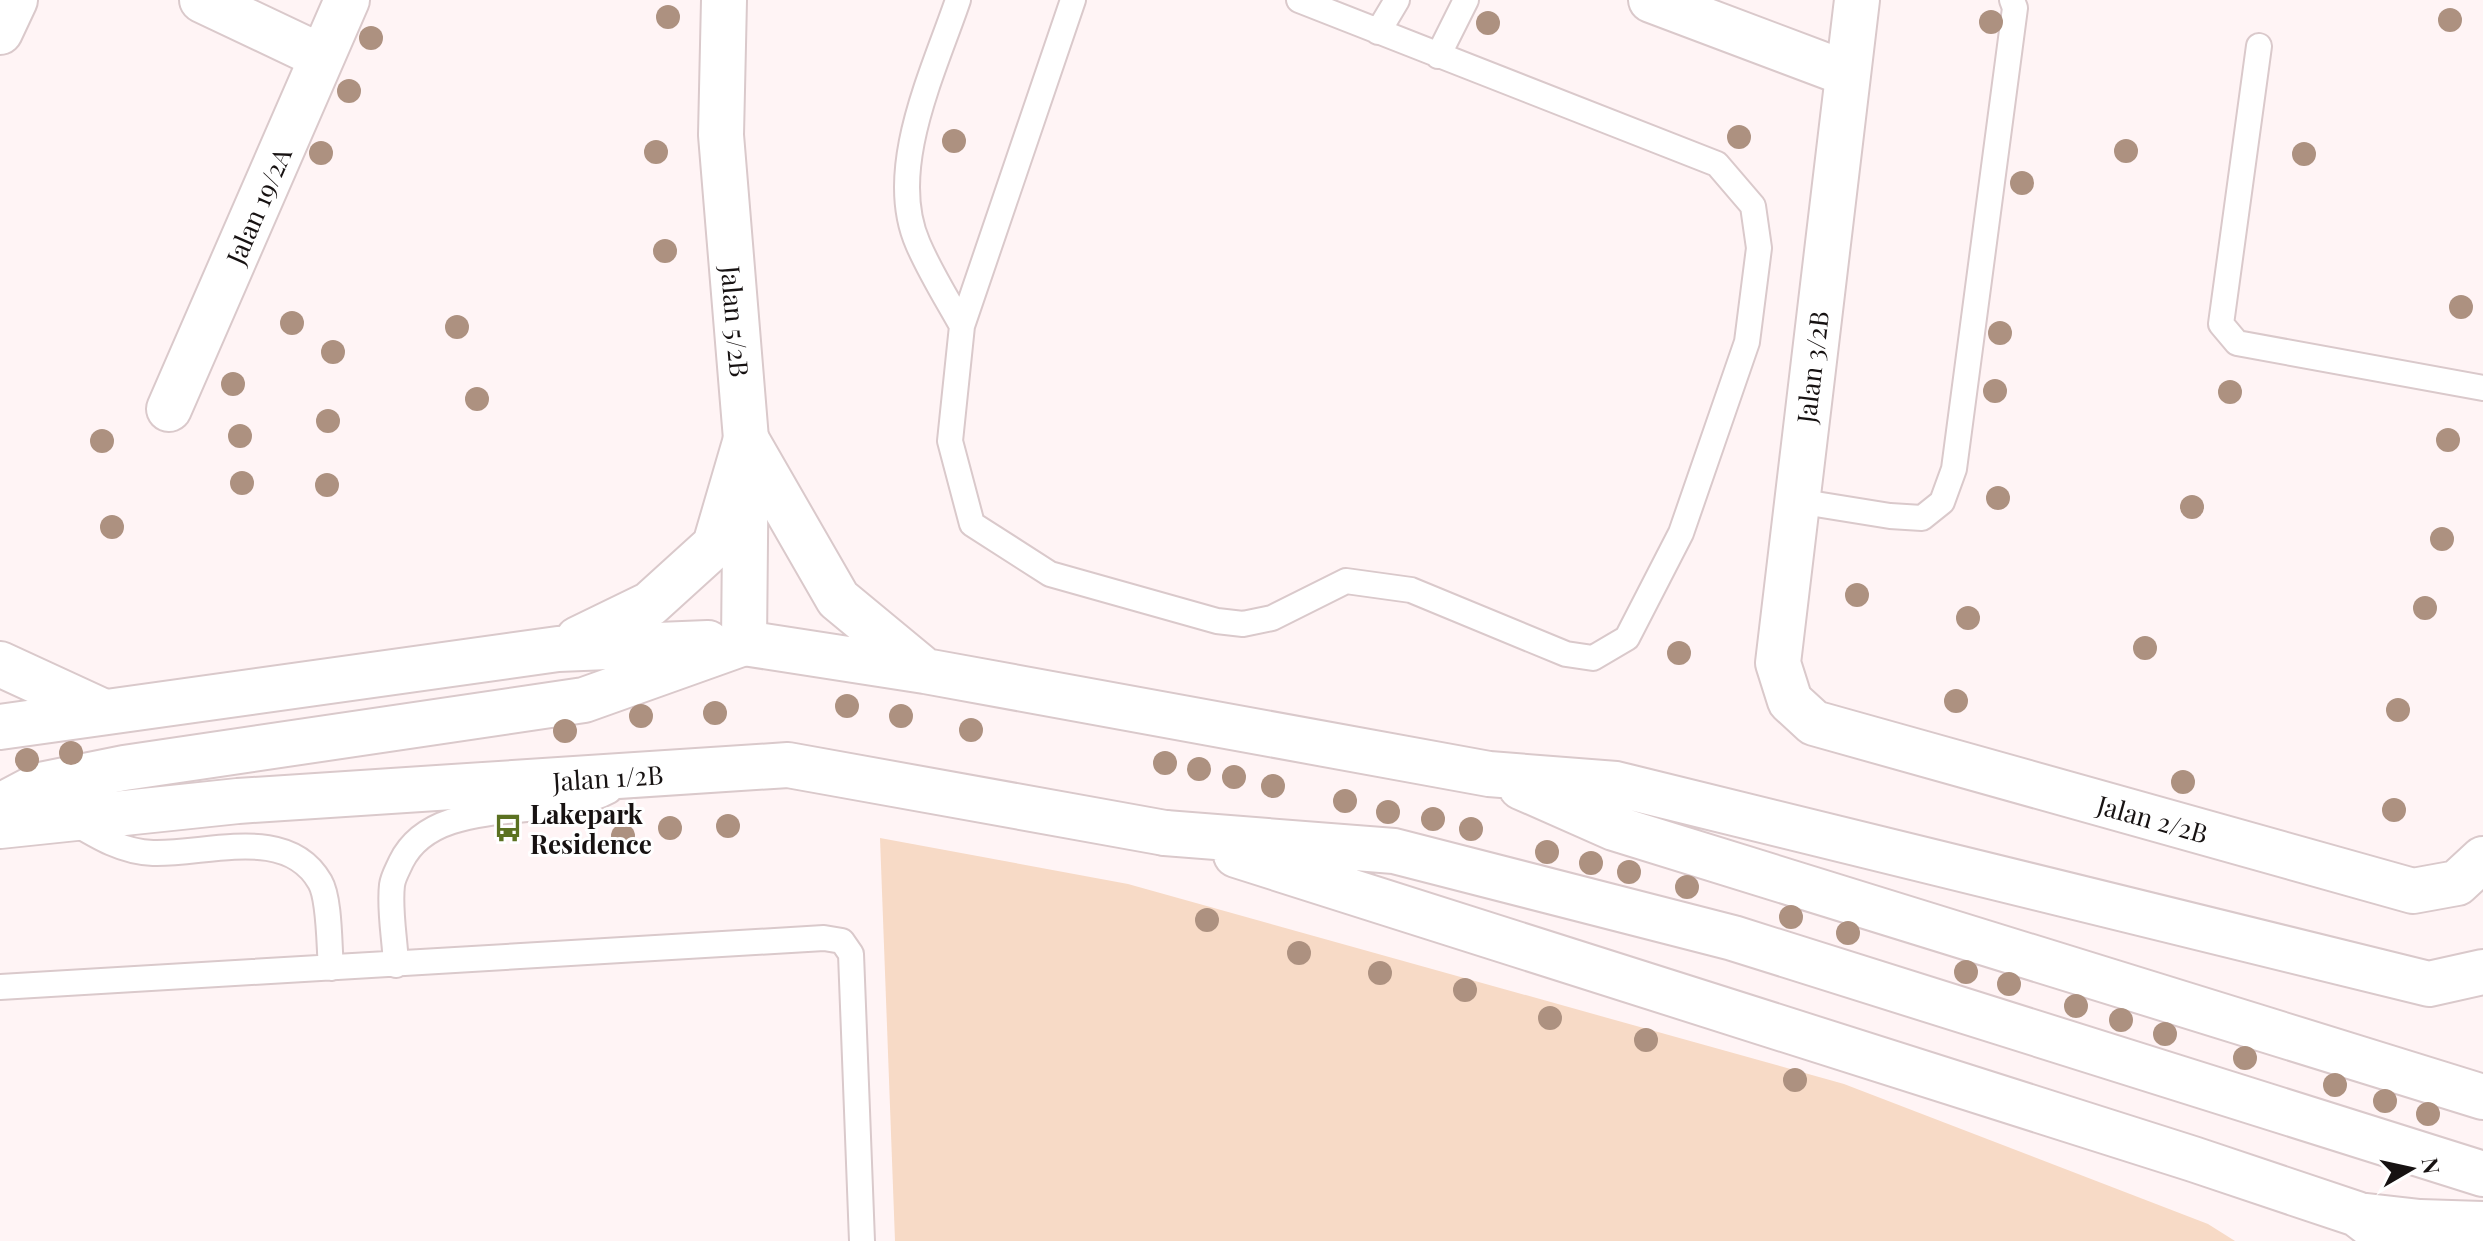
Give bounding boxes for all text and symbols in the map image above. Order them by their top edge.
street label: Jalan 19/2A [216,141,299,270]
street label: Jalan 5/2B [714,263,758,379]
street label: Jalan 3/2B [1788,309,1836,426]
street label: Jalan 1/2B [550,756,664,798]
street label: Jalan 2/2B [2092,786,2212,850]
place label: Lakepark Residence [530,796,652,861]
bus stop icon: Lakepark Residence [493,813,523,843]
north arrow [2371,1129,2451,1209]
text: N [2416,1156,2448,1176]

